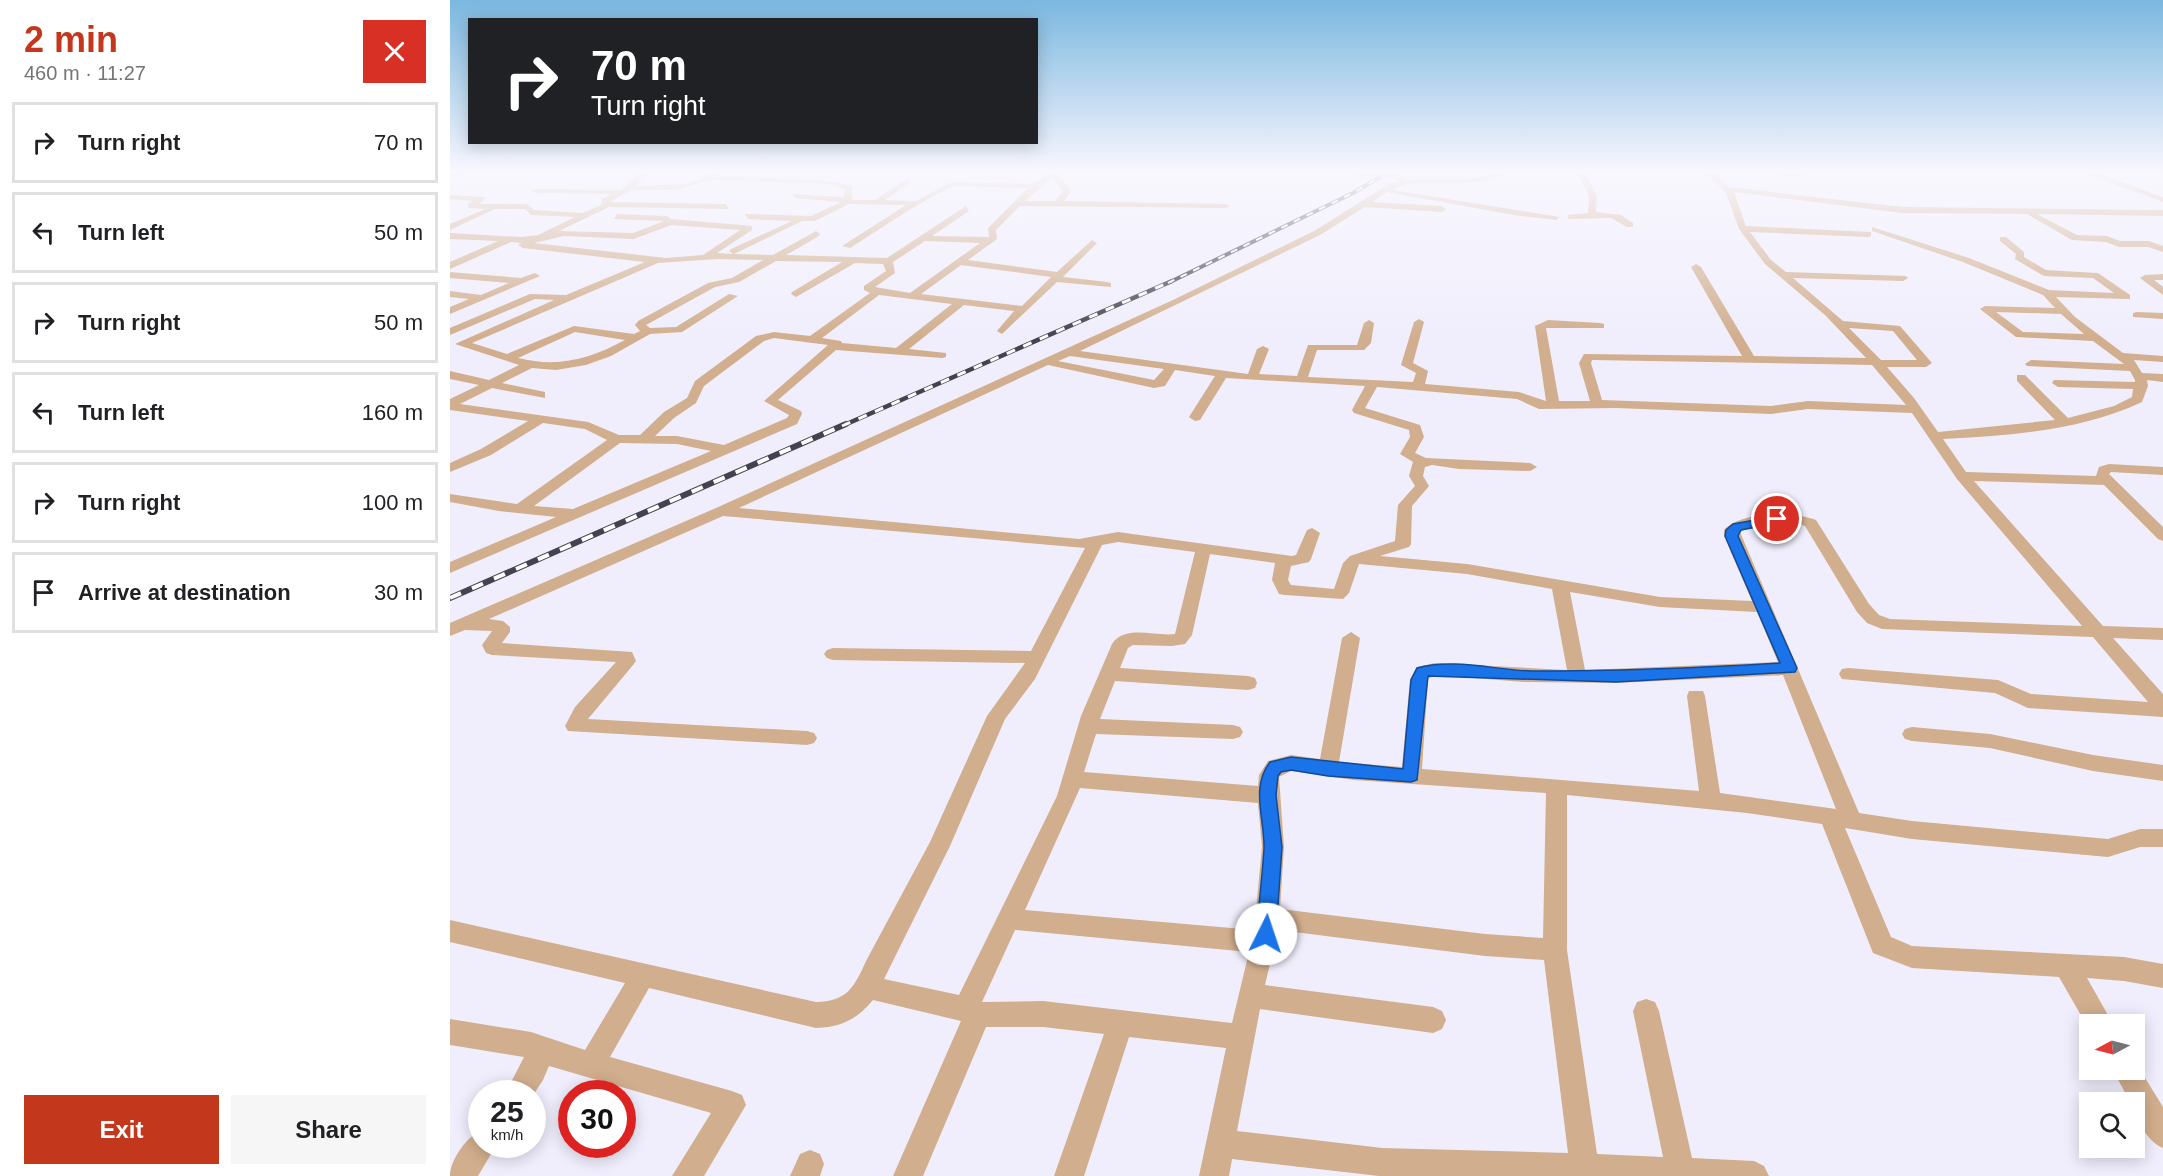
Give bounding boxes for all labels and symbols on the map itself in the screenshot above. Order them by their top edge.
pin [1751,493,1802,544]
position arrow [1234,902,1298,966]
north arrow [2079,1014,2145,1080]
speed limit sign: 30 [558,1080,636,1158]

